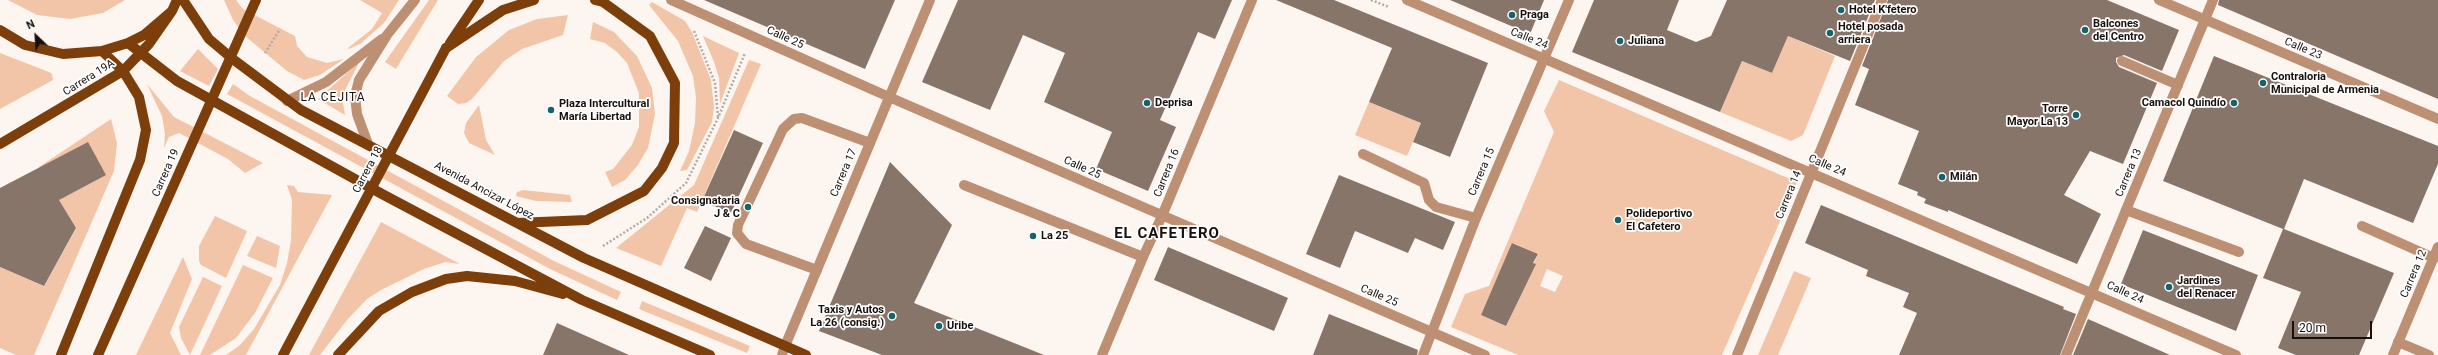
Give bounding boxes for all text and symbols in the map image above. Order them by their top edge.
place label: Hotel K'fetero [1849,3,1917,17]
marker: Hotel K'fetero [1836,5,1846,15]
place label: Praga [1520,8,1549,22]
marker: Praga [1507,10,1517,20]
north arrow [16,16,56,56]
text: N [24,17,37,32]
place label: Balcones del Centro [2093,17,2144,43]
place label: Hotel posada arriera [1838,20,1903,46]
street label: Calle 25 [764,24,806,52]
street label: Calle 24 [1508,25,1550,53]
marker: Balcones del Centro [2080,25,2090,35]
marker: Hotel posada arriera [1825,28,1835,38]
place label: Juliana [1628,34,1664,48]
street label: Calle 23 [2282,35,2324,63]
marker: Juliana [1615,36,1625,46]
street label: Carrera 19A [61,57,117,99]
place label: Contraloria Municipal de Armenia [2271,70,2379,96]
marker: Contraloria Municipal de Armenia [2258,78,2268,88]
district label: LA CEJITA [300,91,366,105]
place label: Deprisa [1155,96,1193,110]
place label: Camacol Quindío [2142,96,2226,110]
place label: Plaza Intercultural María Libertad [559,97,649,123]
marker: Deprisa [1142,98,1152,108]
marker: Camacol Quindío [2229,98,2239,108]
place label: Torre Mayor La 13 [2007,102,2068,128]
marker: Plaza Intercultural María Libertad [546,105,556,115]
marker: Torre Mayor La 13 [2071,110,2081,120]
street label: Carrera 18 [350,144,386,196]
street label: Carrera 15 [1466,146,1498,198]
street label: Carrera 19 [150,147,182,199]
street label: Carrera 17 [828,147,860,199]
street label: Carrera 16 [1151,147,1183,199]
street label: Carrera 13 [2113,147,2145,199]
street label: Calle 24 [1806,152,1848,180]
street label: Calle 25 [1061,154,1103,182]
street label: Avenida Ancizar López [432,159,536,223]
street label: Carrera 14 [1773,169,1805,221]
place label: Milán [1950,170,1978,184]
marker: Milán [1937,172,1947,182]
place label: Consignataria J & C [671,194,740,220]
marker: Consignataria J & C [743,202,753,212]
place label: Polideportivo El Cafetero [1626,207,1692,233]
marker: Polideportivo El Cafetero [1613,215,1623,225]
district label: EL CAFETERO [1114,225,1220,243]
place label: La 25 [1041,229,1068,243]
marker: La 25 [1028,231,1038,241]
street label: Carrera 12 [2398,248,2430,300]
place label: Jardines del Renacer [2177,274,2236,300]
street label: Calle 24 [2104,279,2146,307]
street label: Calle 25 [1358,282,1400,310]
marker: Jardines del Renacer [2164,282,2174,292]
place label: Taxis y Autos La 26 (consig.) [810,303,884,329]
marker: Taxis y Autos La 26 (consig.) [887,311,897,321]
scale bar [2294,313,2374,339]
place label: Uribe [947,319,973,333]
marker: Uribe [934,321,944,331]
text: 20 m [2299,321,2326,335]

